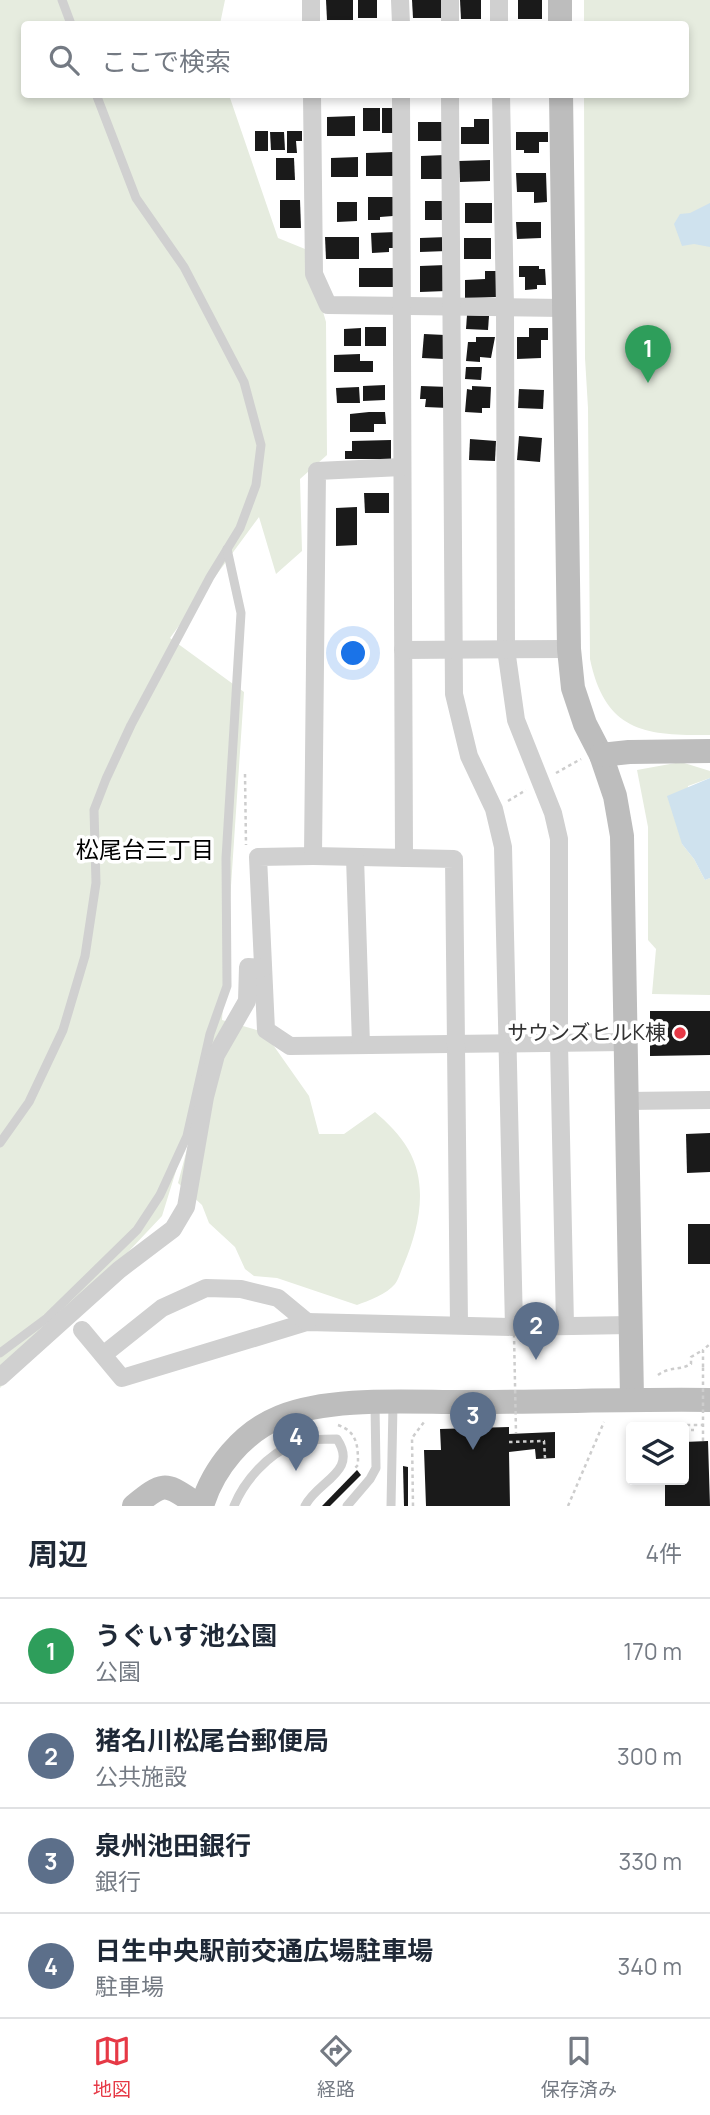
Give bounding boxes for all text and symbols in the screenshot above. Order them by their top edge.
search box [21,21,689,98]
icon: search [45,41,83,79]
text: ここで検索 [101,43,231,79]
pin: 1 [625,325,671,383]
your location [336,636,370,670]
district label: 松尾台三丁目 [76,833,214,865]
place label: サウンズヒルK棟 [507,1018,666,1046]
marker: サウンズヒルK棟 [672,1025,688,1041]
pin: 2 [513,1302,559,1360]
pin: 3 [450,1392,496,1450]
pin: 4 [273,1413,319,1471]
map controls [626,1422,689,1485]
button: layers [626,1422,689,1485]
text: 周辺 [28,1533,88,1574]
text: 4件 [645,1537,682,1569]
text: うぐいす池公園 [95,1617,277,1653]
text: 1 [46,1635,56,1667]
text: 170 m [623,1635,682,1667]
text: 公園 [95,1655,141,1687]
text: 猪名川松尾台郵便局 [95,1722,329,1758]
text: 2 [44,1740,58,1772]
text: 300 m [617,1740,682,1772]
text: 公共施設 [95,1760,187,1792]
text: 泉州池田銀行 [95,1827,251,1863]
text: 3 [44,1845,58,1877]
text: 330 m [618,1845,682,1877]
text: 銀行 [95,1865,141,1897]
text: 日生中央駅前交通広場駐車場 [95,1932,433,1968]
text: 4 [44,1950,58,1982]
text: 340 m [618,1950,682,1982]
text: 駐車場 [95,1970,164,2002]
tab: 地図 [93,2032,131,2102]
tab: 経路 [317,2032,355,2102]
tab: 保存済み [541,2032,617,2102]

